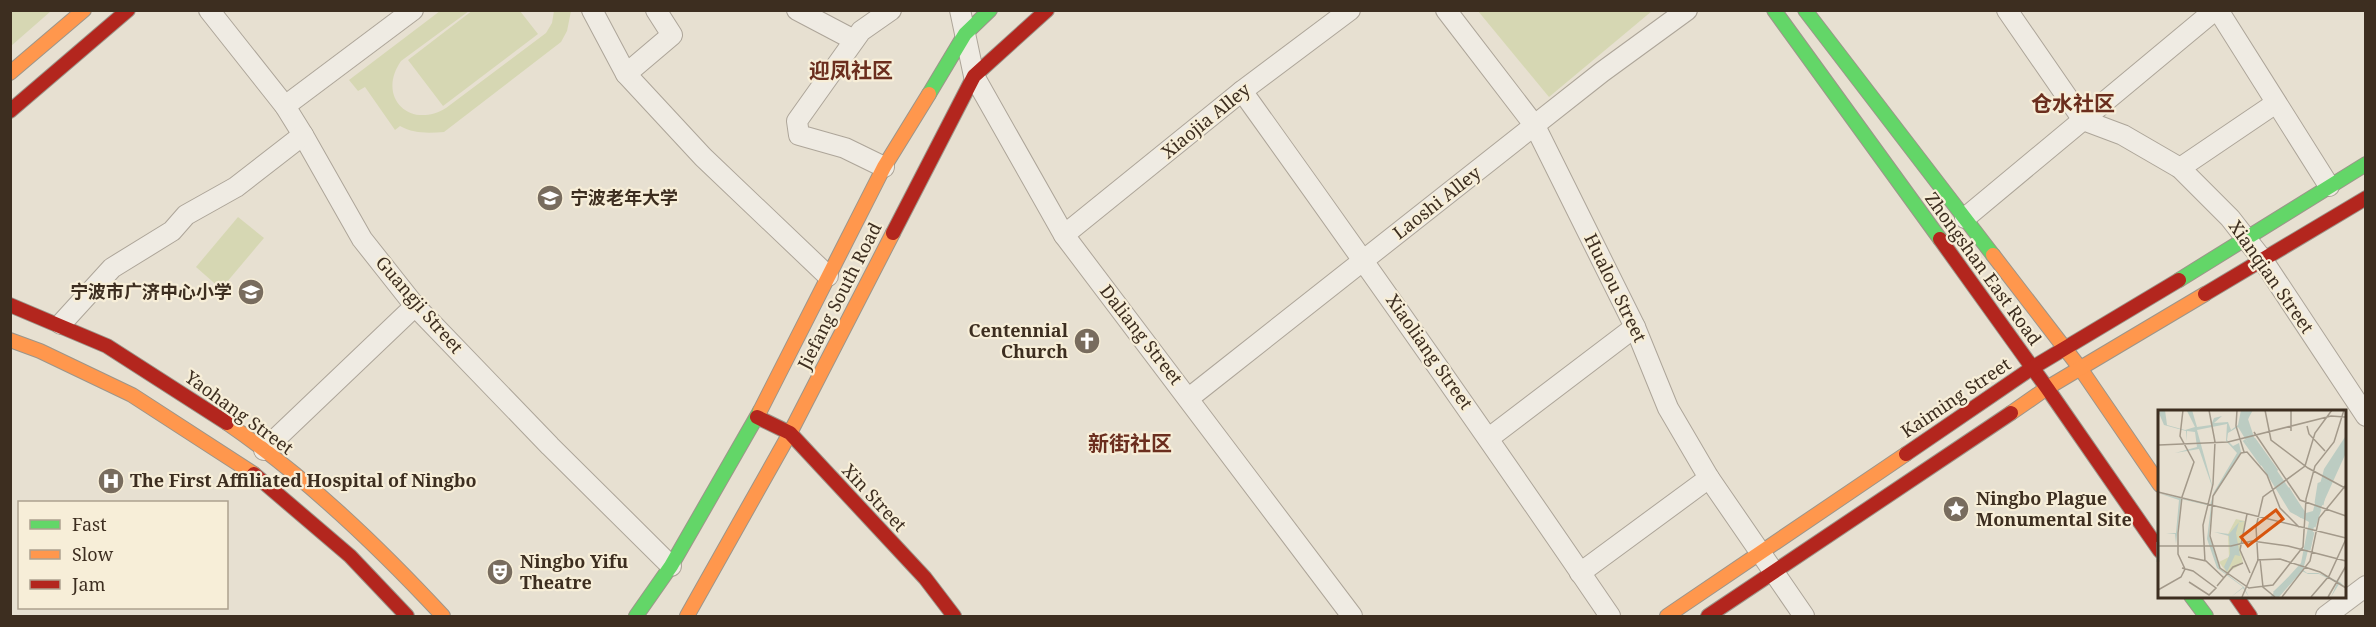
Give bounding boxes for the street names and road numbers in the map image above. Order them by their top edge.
street label: Xiaojia Alley [1156,76,1255,163]
street label: Laoshi Alley [1387,160,1486,244]
street label: Zhongshan East Road [1920,187,2047,350]
street label: Xianqian Street [2224,215,2320,338]
street label: Jiefang South Road [791,218,887,374]
street label: Hualou Street [1579,229,1653,346]
street label: Guangji Street [371,251,469,358]
street label: Daliang Street [1095,279,1188,389]
street label: Xiaoliang Street [1381,289,1479,414]
street label: Kaiming Street [1896,352,2015,443]
street label: Yaohang Street [180,364,299,460]
street label: Xin Street [837,458,912,536]

